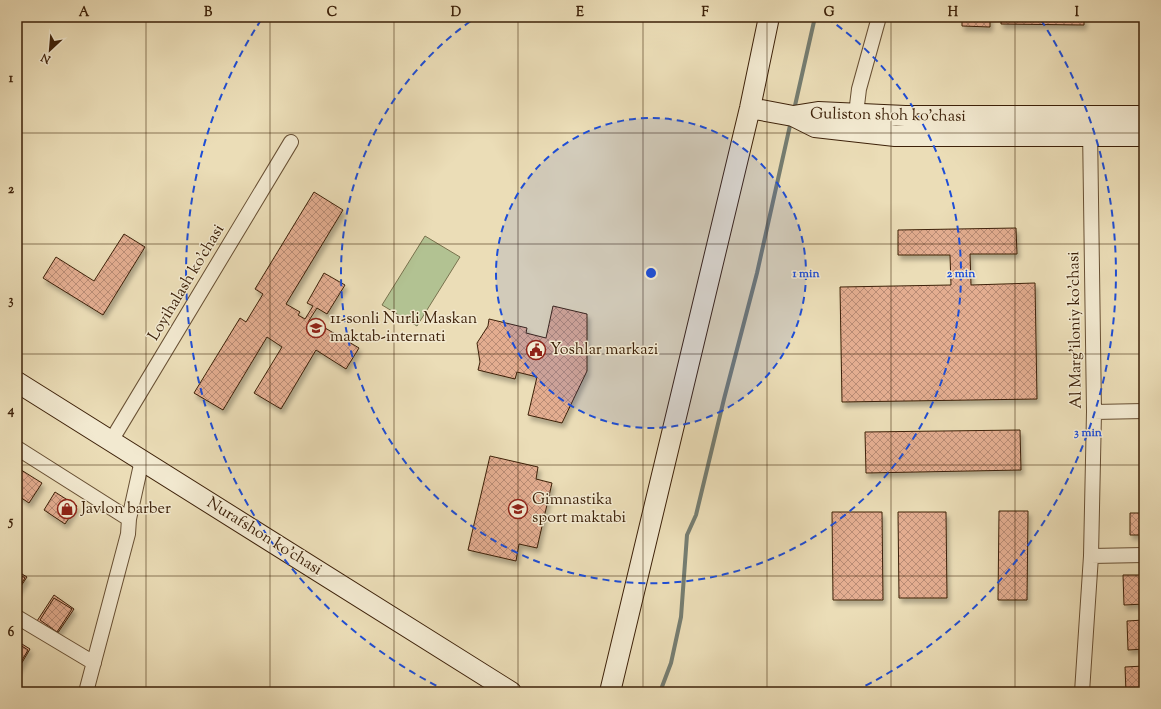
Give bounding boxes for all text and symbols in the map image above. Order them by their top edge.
text: A [79,4,90,22]
text: B [204,4,213,22]
text: C [327,4,337,22]
text: D [451,4,461,22]
text: E [576,4,584,22]
text: F [701,4,709,22]
text: G [824,4,835,22]
text: H [948,4,959,22]
text: I [1075,4,1080,22]
north arrow [30,30,70,70]
text: N [38,49,54,68]
text: 1 [9,70,14,88]
street label: Guliston shoh ko'chasi [810,103,967,129]
text: 2 [8,181,15,199]
street label: Loyihalash ko'chasi [143,220,231,346]
street label: Al Marg'iloniy ko'chasi [1063,251,1089,409]
text: 1 min [791,265,820,283]
text: 2 min [947,265,976,283]
centre of rings [644,266,658,280]
text: 3 [8,292,14,310]
place label: 11-sonli Nurli Maskan maktab-internati [330,308,478,349]
school or university icon: 11-sonli Nurli Maskan maktab-internati [305,317,327,339]
public building icon: Yoshlar markazi [525,339,547,361]
place label: Yoshlar markazi [550,339,659,362]
text: 4 [7,402,15,420]
text: 3 min [1074,424,1103,442]
place label: Gimnastika sport maktabi [532,489,626,530]
street label: Nurafshon ko'chasi [202,492,327,582]
shop icon: Javlon barber [56,498,78,520]
place label: Javlon barber [80,498,171,521]
school or university icon: Gimnastika sport maktabi [507,498,529,520]
text: 5 [8,513,14,531]
text: 6 [8,624,15,642]

